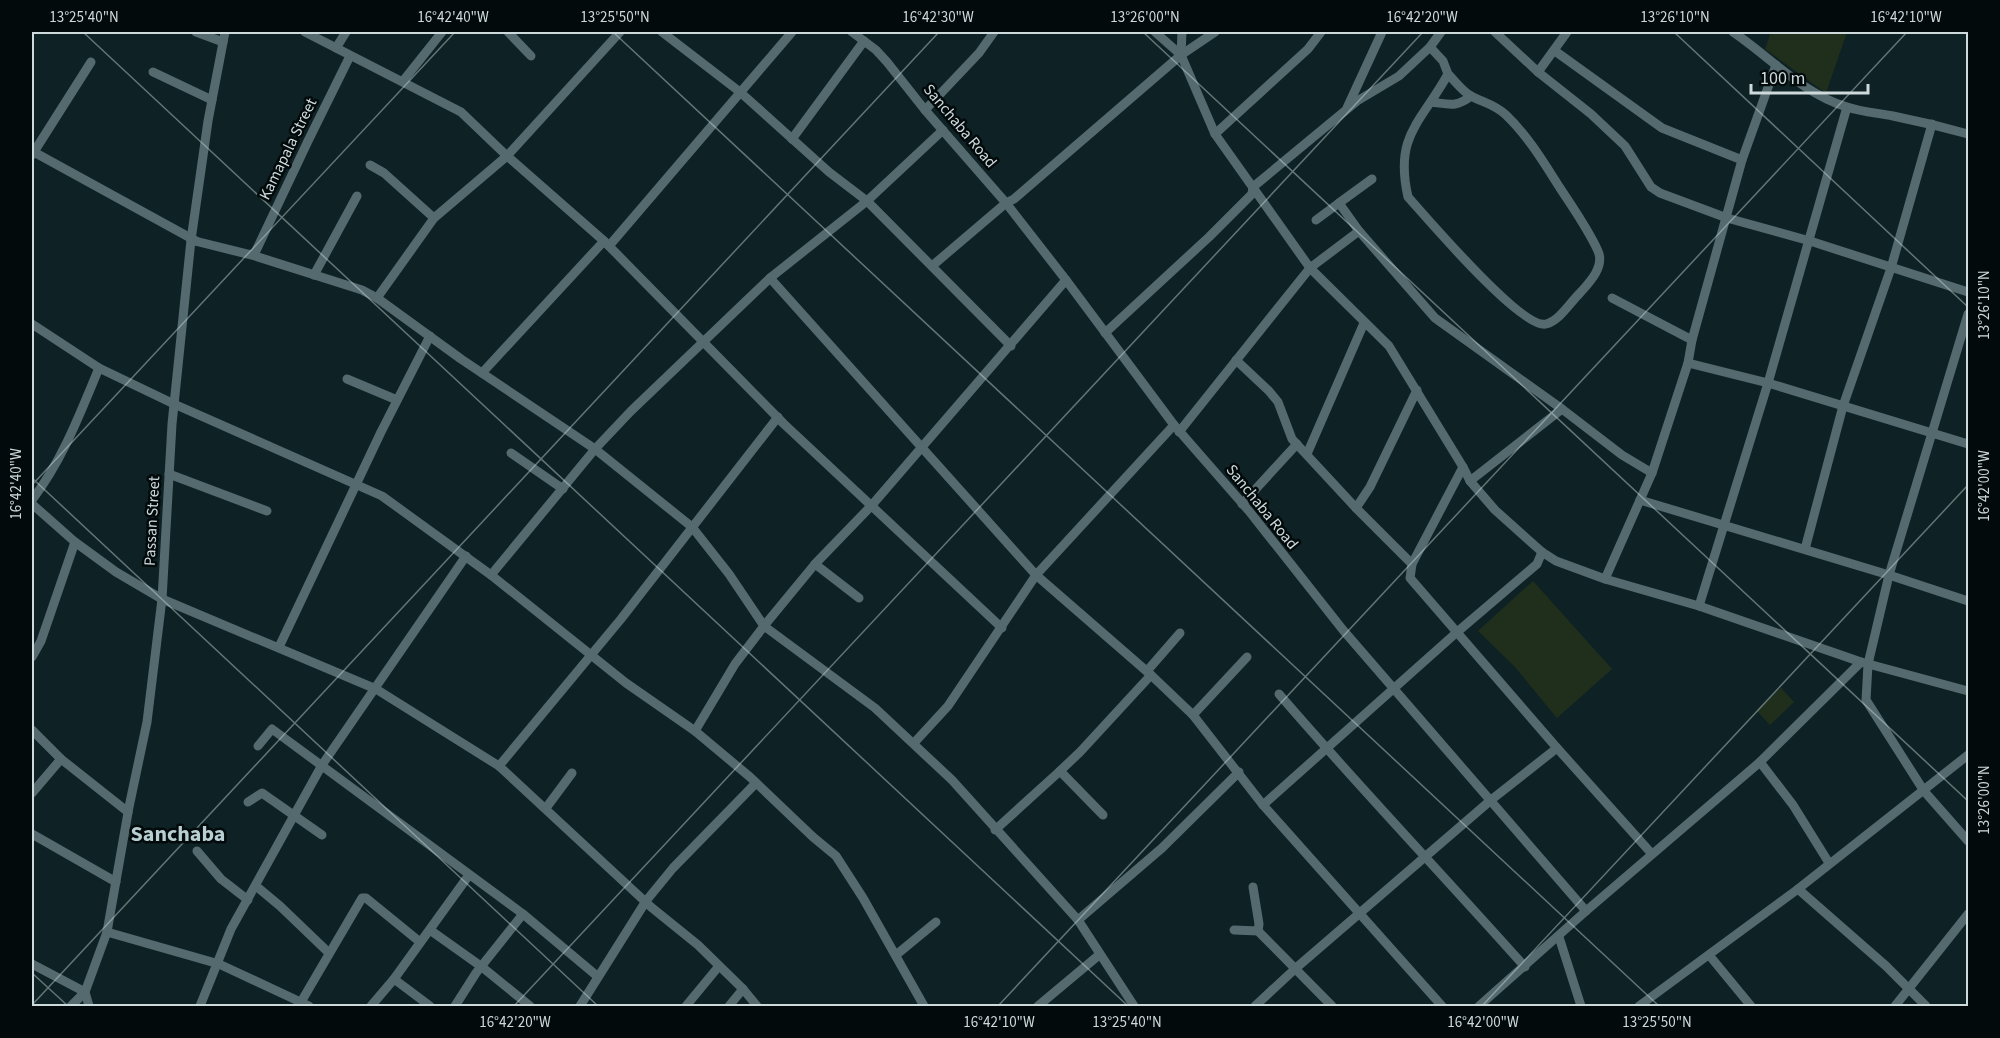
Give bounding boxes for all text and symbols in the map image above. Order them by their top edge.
text: 13°25'40"N [49,7,119,28]
text: 16°42'40"W [417,7,489,28]
text: 13°25'50"N [580,7,650,28]
text: 16°42'30"W [902,7,974,28]
text: 13°26'00"N [1110,7,1180,28]
text: 16°42'20"W [1386,7,1458,28]
text: 13°26'10"N [1640,7,1710,28]
text: 16°42'10"W [1870,7,1942,28]
scale bar [1751,57,1868,95]
text: 100 m [1760,66,1805,91]
street label: Sanchaba Road [918,79,1002,173]
street label: Kamapala Street [254,94,322,204]
text: 13°26'10"N [1974,270,1995,340]
text: 16°42'40"W [6,448,27,520]
text: 16°42'00"W [1974,450,1995,522]
street label: Sanchaba Road [1221,460,1303,554]
street label: Passan Street [139,475,165,566]
text: 13°26'00"N [1974,765,1995,835]
district label: Sanchaba [131,818,225,850]
text: 16°42'20"W [479,1012,551,1033]
text: 16°42'10"W [963,1012,1035,1033]
text: 13°25'40"N [1092,1012,1162,1033]
text: 16°42'00"W [1447,1012,1519,1033]
text: 13°25'50"N [1622,1012,1692,1033]

